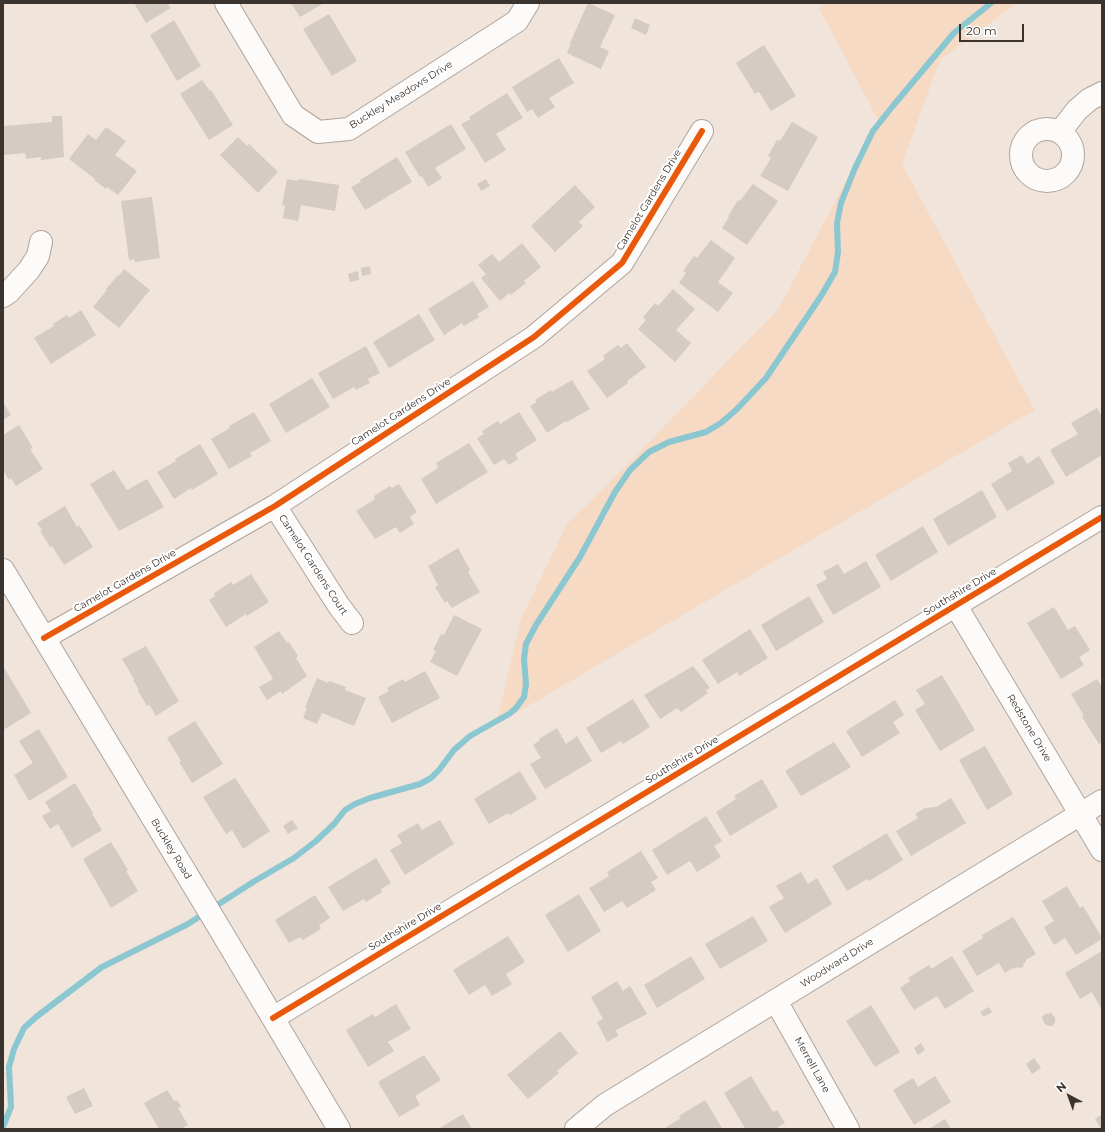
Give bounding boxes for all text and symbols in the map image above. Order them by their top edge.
scale bar [961,16,1026,42]
text: 20 m [966,23,997,38]
street label: Buckley Meadows Drive [347,58,455,132]
street label: Camelot Gardens Drive [614,147,684,253]
street label: Camelot Gardens Drive [349,375,453,449]
street label: Camelot Gardens Court [276,512,350,618]
street label: Camelot Gardens Drive [72,547,178,615]
street label: Southshire Drive [921,565,999,619]
street label: Redstone Drive [1004,692,1054,764]
street label: Southshire Drive [643,733,721,787]
street label: Buckley Road [148,816,194,882]
street label: Southshire Drive [366,900,444,954]
street label: Woodward Drive [798,936,876,990]
street label: Merrell Lane [792,1035,832,1095]
north arrow [1049,1076,1089,1116]
text: N [1053,1079,1069,1095]

